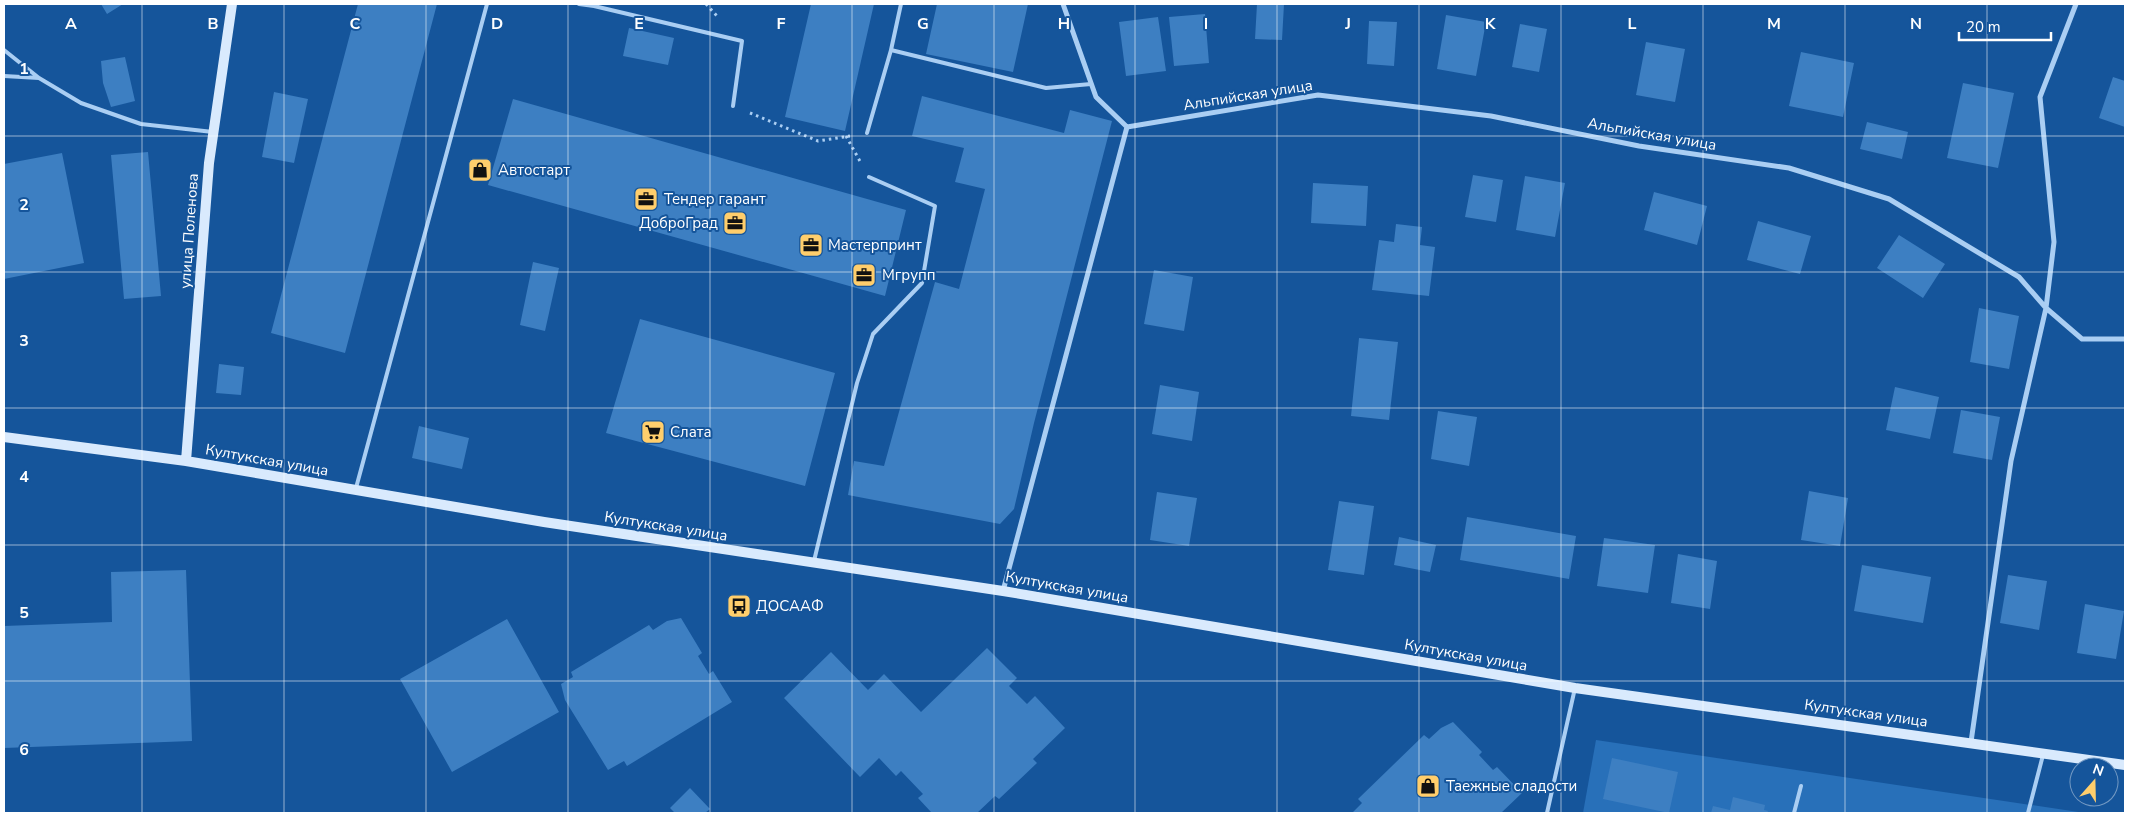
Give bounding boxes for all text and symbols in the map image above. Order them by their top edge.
scale bar [1959,10,2052,42]
text: A [65,13,77,35]
text: B [207,13,219,35]
text: C [350,13,361,35]
text: D [491,13,503,35]
text: E [634,13,644,35]
text: F [777,13,786,35]
text: G [917,13,929,35]
text: H [1058,13,1070,35]
text: I [1204,13,1208,35]
text: J [1344,13,1351,35]
text: K [1485,13,1497,35]
text: L [1628,13,1637,35]
text: M [1767,13,1781,35]
text: N [1910,13,1922,35]
text: 20 m [1966,17,2001,37]
text: 1 [19,58,29,80]
street label: Альпийская улица [1182,75,1314,115]
street label: Альпийская улица [1586,113,1718,155]
shop icon: Автостарт [467,157,493,183]
place label: Автостарт [498,160,570,180]
street label: улица Поленова [175,173,203,289]
office icon: Тендер гарант [633,186,659,212]
place label: Тендер гарант [664,189,766,209]
text: 2 [19,194,29,216]
office icon: ДоброГрад [722,210,748,236]
place label: ДоброГрад [639,213,718,233]
office icon: Мастерпринт [798,232,824,258]
place label: Мастерпринт [828,235,922,255]
office icon: Мгрупп [851,262,877,288]
place label: Мгрупп [882,265,936,285]
text: 3 [19,330,29,352]
supermarket icon: Слата [640,419,666,445]
place label: Слата [670,422,712,442]
street label: Култукская улица [204,439,330,481]
text: 4 [19,466,29,488]
street label: Култукская улица [603,506,729,546]
street label: Култукская улица [1004,566,1130,608]
bus stop icon: ДОСААФ [726,593,752,619]
place label: ДОСААФ [756,596,824,616]
text: 5 [19,602,29,624]
street label: Култукская улица [1403,634,1529,676]
street label: Култукская улица [1803,694,1929,732]
text: 6 [19,739,29,761]
north arrow [2069,757,2119,807]
text: N [2090,760,2106,781]
shop icon: Таежные сладости [1415,773,1441,799]
place label: Таежные сладости [1446,776,1577,796]

